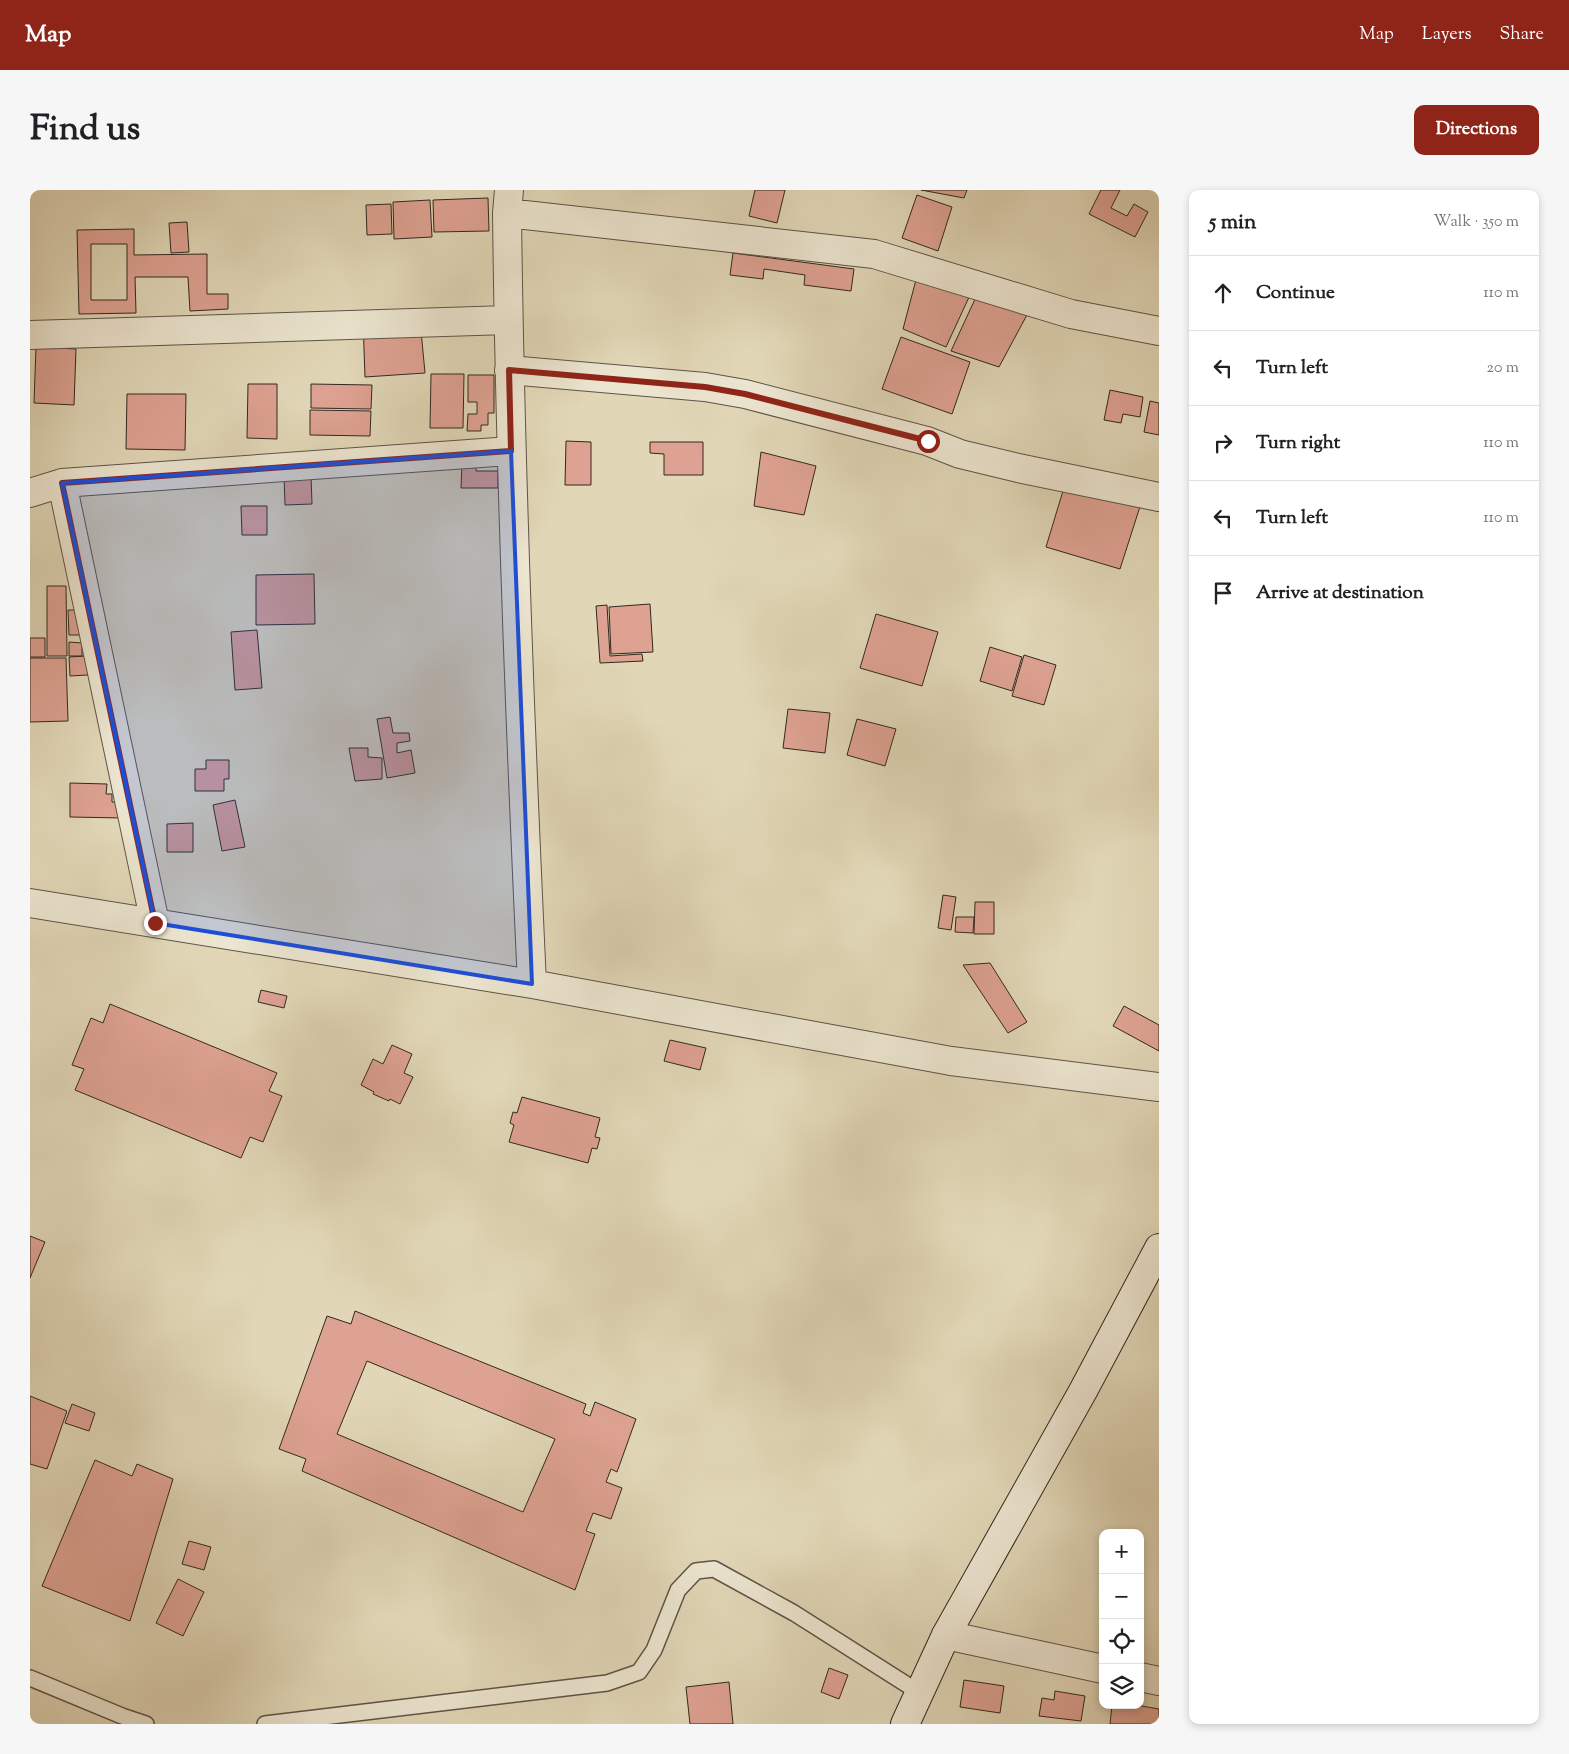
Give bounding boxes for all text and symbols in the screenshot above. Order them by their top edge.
text: Map [25,18,71,52]
text: Map [1359,22,1394,48]
text: Layers [1422,22,1472,48]
text: Share [1500,22,1544,48]
text: Find us [30,105,140,156]
button: Directions [1414,105,1539,155]
text: 5 min [1209,208,1256,238]
text: Walk · 350 m [1434,211,1519,234]
icon: ahead [1209,279,1237,307]
text: Continue [1256,280,1335,307]
text: 110 m [1483,282,1519,305]
icon: left [1209,354,1237,382]
text: Turn left [1256,355,1328,382]
text: 20 m [1486,357,1519,380]
icon: right [1209,429,1237,457]
route start [917,430,940,453]
text: Turn right [1256,430,1340,457]
text: 110 m [1483,432,1519,455]
icon: left [1209,504,1237,532]
text: Turn left [1256,505,1328,532]
text: 110 m [1483,507,1519,530]
icon: arrive [1209,579,1237,607]
text: Arrive at destination [1256,580,1424,607]
route end [144,912,167,935]
map controls [1099,1529,1144,1709]
button: + [1099,1529,1144,1574]
button: − [1099,1574,1144,1619]
button: locate [1099,1619,1144,1664]
button: layers [1099,1664,1144,1709]

